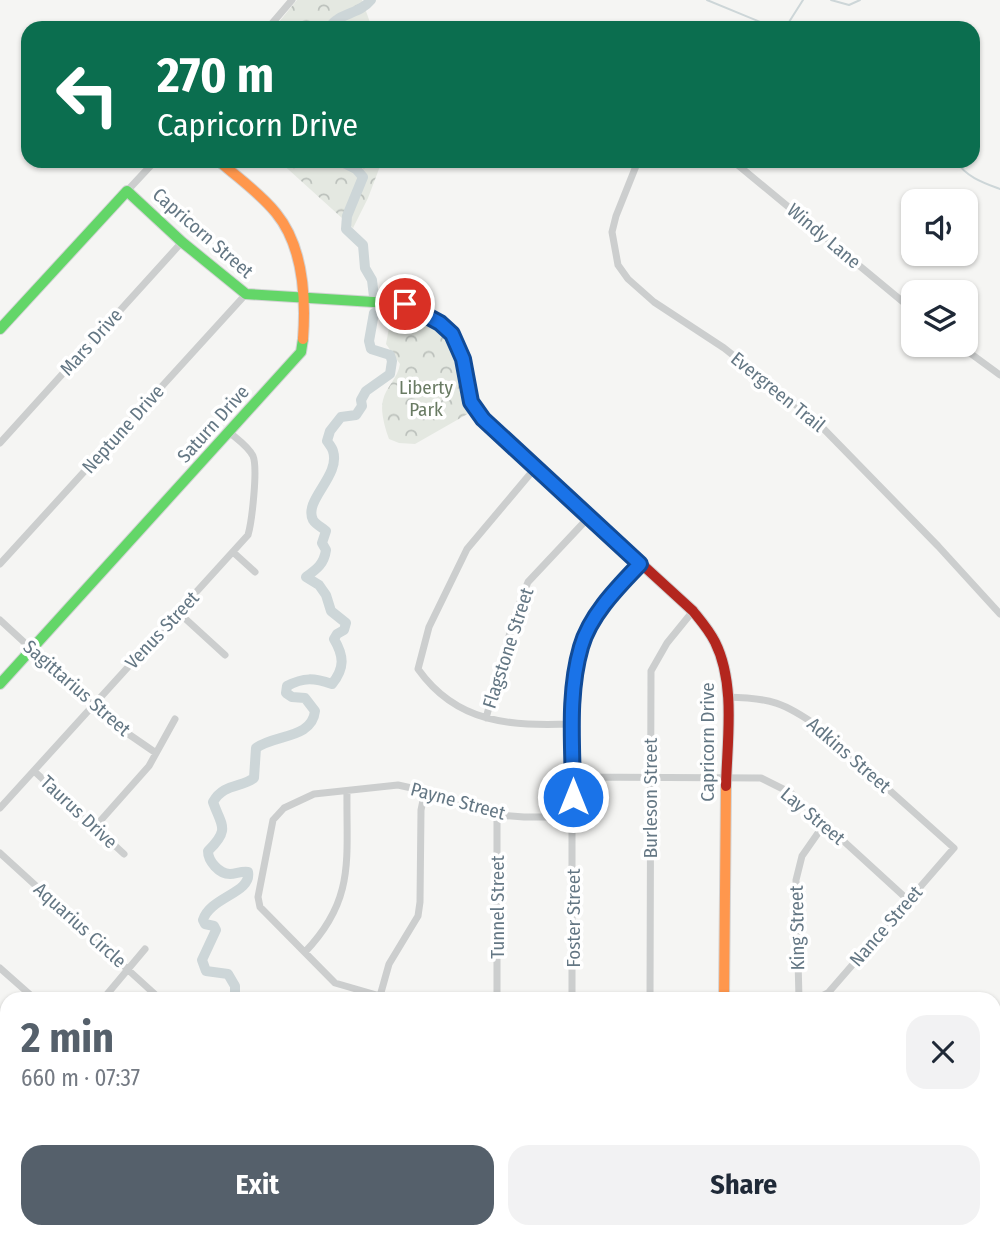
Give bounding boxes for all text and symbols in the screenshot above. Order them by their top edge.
text: 270 m [157,46,274,105]
icon: left [42,49,133,140]
text: Capricorn Drive [157,106,358,144]
street label: Capricorn Street [148,183,259,283]
map controls [901,189,978,357]
button: sound [901,189,978,266]
street label: Windy Lane [782,199,866,273]
pin [375,274,435,334]
button: layers [901,280,978,357]
icon: arrive [386,285,424,323]
street label: Mars Drive [55,304,127,380]
street label: Evergreen Trail [726,347,830,437]
park label: Liberty Park [399,376,454,421]
street label: Neptune Drive [77,380,169,478]
street label: Saturn Drive [172,381,254,467]
street label: Flagstone Street [478,584,539,711]
street label: Venus Street [120,586,204,674]
street label: Sagittarius Street [19,635,136,741]
street label: Capricorn Drive [696,682,719,802]
street label: Adkins Street [803,712,896,798]
street label: Burleson Street [639,737,662,858]
position arrow [536,760,610,834]
street label: Taurus Drive [36,771,122,853]
street label: Payne Street [408,777,509,825]
street label: Lay Street [776,782,850,850]
street label: Tunnel Street [486,854,509,959]
street label: Foster Street [562,868,585,967]
street label: Aquarius Circle [29,878,131,972]
street label: Nance Street [845,880,928,971]
street label: King Street [785,885,809,971]
text: 2 min [21,1013,114,1063]
button: close [906,1015,980,1089]
text: 660 m · 07:37 [21,1064,140,1092]
button: Exit [21,1145,494,1225]
button: Share [508,1145,980,1225]

